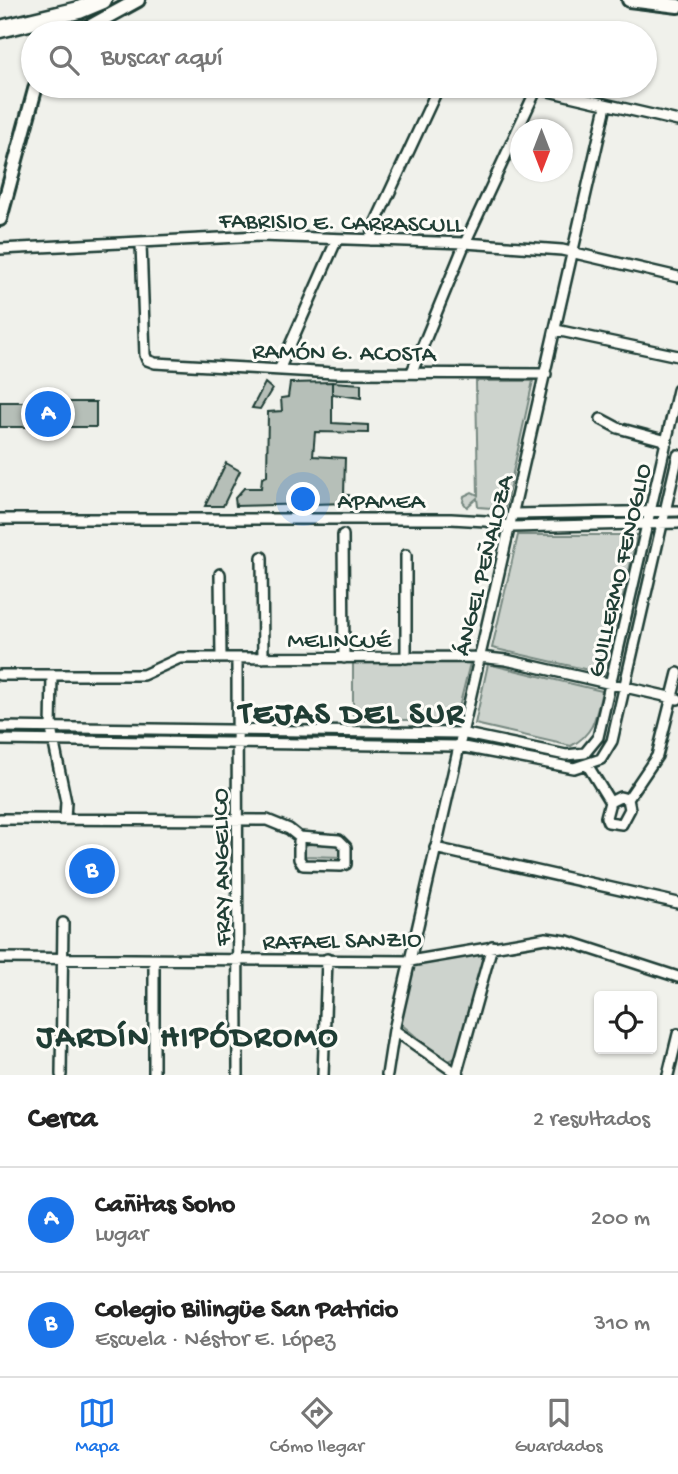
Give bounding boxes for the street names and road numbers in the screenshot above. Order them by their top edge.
street label: FABRISIO E. CARRASCULL [218,208,465,241]
street label: RAMÓN G. ACOSTA [252,338,438,371]
street label: GUILLERMO FENOGLIO [583,461,660,680]
street label: ÁNGEL PEÑALOZA [449,471,522,659]
street label: APAMEA [337,489,426,518]
street label: MELINCUÉ [287,628,392,657]
street label: FRAY ANGELICO [208,788,239,947]
street label: RAFAEL SANZIO [262,927,422,958]

